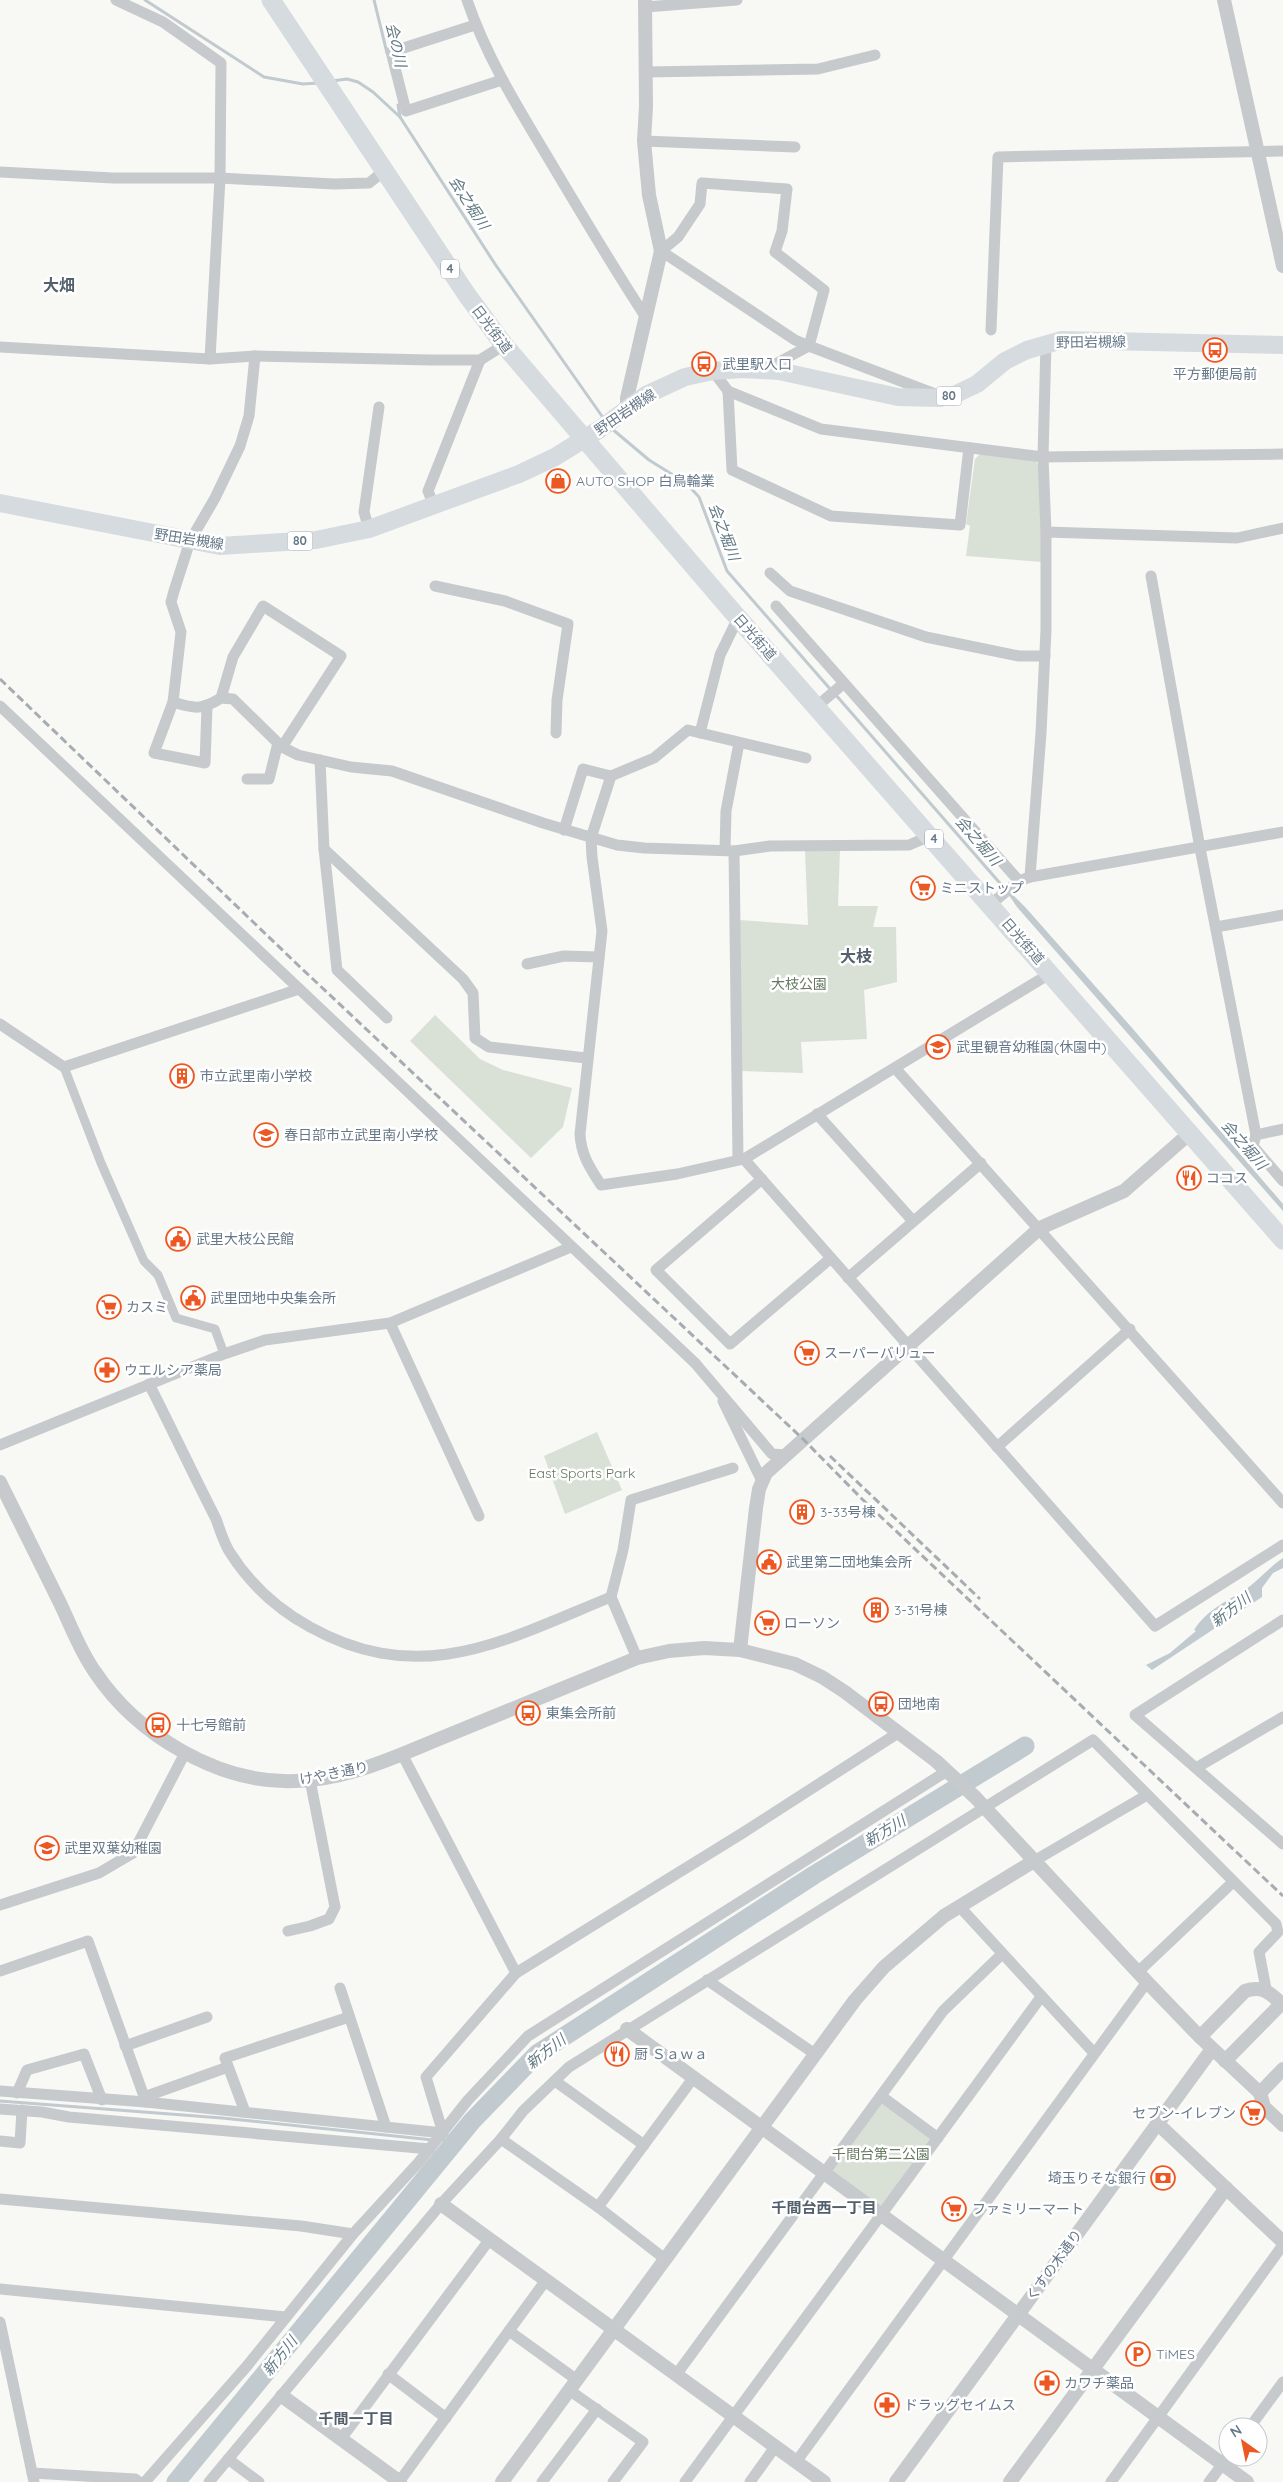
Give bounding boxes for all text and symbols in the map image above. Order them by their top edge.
water label: 会の川 [382,21,411,71]
water label: 会之堀川 [445,172,495,235]
road number: 4 [441,260,459,278]
district label: 大畑 [43,275,75,295]
street label: 日光街道 [468,301,516,357]
street label: 野田岩槻線 [1056,332,1126,352]
bus stop icon: 平方郵便局前 [1202,337,1228,363]
bus stop icon: 武里駅入口 [691,351,717,377]
place label: 武里駅入口 [722,355,792,373]
place label: 平方郵便局前 [1173,365,1257,383]
street label: 野田岩槻線 [591,385,659,439]
road number: 80 [936,386,962,406]
shop icon: AUTO SHOP 白鳥輪業 [545,468,571,494]
place label: AUTO SHOP 白鳥輪業 [576,472,714,490]
water label: 会之堀川 [705,500,745,565]
street label: 野田岩槻線 [153,525,225,553]
road number: 80 [288,532,312,550]
street label: 日光街道 [730,610,780,664]
water label: 会之堀川 [952,812,1007,871]
road number: 4 [925,830,943,849]
supermarket icon: ミニストップ [910,875,936,901]
place label: ミニストップ [940,879,1024,897]
street label: 日光街道 [998,914,1048,968]
district label: 大枝 [840,946,872,966]
park label: 大枝公園 [771,975,827,993]
school or university icon: 武里観音幼稚園(休園中) [925,1034,951,1060]
place label: 武里観音幼稚園(休園中) [956,1038,1106,1056]
building icon: 市立武里南小学校 [169,1063,195,1089]
place label: 市立武里南小学校 [200,1067,312,1085]
water label: 会之堀川 [1218,1116,1273,1175]
school or university icon: 春日部市立武里南小学校 [253,1122,279,1148]
place label: 春日部市立武里南小学校 [284,1126,438,1144]
restaurant icon: ココス [1176,1165,1202,1191]
place label: ココス [1206,1169,1248,1187]
public building icon: 武里大枝公民館 [165,1226,191,1252]
place label: 武里大枝公民館 [196,1230,294,1248]
public building icon: 武里団地中央集会所 [180,1285,206,1311]
place label: 武里団地中央集会所 [210,1289,336,1307]
supermarket icon: カスミ [96,1294,122,1320]
place label: カスミ [126,1298,168,1316]
supermarket icon: スーパーバリュー [794,1340,820,1366]
place label: スーパーバリュー [824,1344,936,1362]
pharmacy icon: ウエルシア薬局 [94,1357,120,1383]
place label: ウエルシア薬局 [124,1361,222,1379]
park label: East Sports Park [529,1464,635,1482]
building icon: 3-33号棟 [789,1499,815,1525]
place label: 3-33号棟 [820,1503,875,1521]
public building icon: 武里第二団地集会所 [756,1549,782,1575]
place label: 武里第二団地集会所 [786,1553,912,1571]
water label: 新方川 [1207,1587,1256,1631]
building icon: 3-31号棟 [863,1597,889,1623]
place label: 3-31号棟 [894,1601,947,1619]
supermarket icon: ローソン [754,1610,780,1636]
place label: ローソン [784,1614,840,1632]
bus stop icon: 団地南 [868,1691,894,1717]
place label: 団地南 [898,1695,940,1713]
bus stop icon: 東集会所前 [515,1700,541,1726]
place label: 東集会所前 [546,1704,616,1722]
bus stop icon: 十七号館前 [145,1712,171,1738]
place label: 十七号館前 [176,1716,246,1734]
street label: けやき通り [298,1757,370,1789]
water label: 新方川 [861,1810,911,1850]
school or university icon: 武里双葉幼稚園 [34,1835,60,1861]
place label: 武里双葉幼稚園 [64,1839,162,1857]
water label: 新方川 [522,2029,571,2073]
restaurant icon: 厨 Ｓａｗａ [604,2041,630,2067]
place label: 厨 Ｓａｗａ [634,2045,708,2063]
supermarket icon: セブン-イレブン [1240,2100,1266,2126]
place label: セブン-イレブン [1133,2104,1236,2122]
park label: 千間台第二公園 [832,2145,930,2163]
bank icon: 埼玉りそな銀行 [1150,2165,1176,2191]
place label: 埼玉りそな銀行 [1048,2169,1146,2187]
supermarket icon: ファミリーマート [941,2196,967,2222]
district label: 千間台西一丁目 [771,2198,877,2217]
place label: ファミリーマート [972,2200,1084,2218]
street label: くすの木通り [1022,2226,1086,2304]
water label: 新方川 [258,2331,302,2379]
parking icon: TiMES [1125,2341,1151,2367]
place label: TiMES [1156,2345,1195,2363]
pharmacy icon: カワチ薬品 [1034,2370,1060,2396]
place label: カワチ薬品 [1064,2374,1134,2392]
pharmacy icon: ドラッグセイムス [874,2392,900,2418]
place label: ドラッグセイムス [904,2396,1016,2414]
district label: 千間一丁目 [318,2409,394,2428]
north arrow [1218,2417,1268,2467]
text: N [1227,2421,1245,2441]

